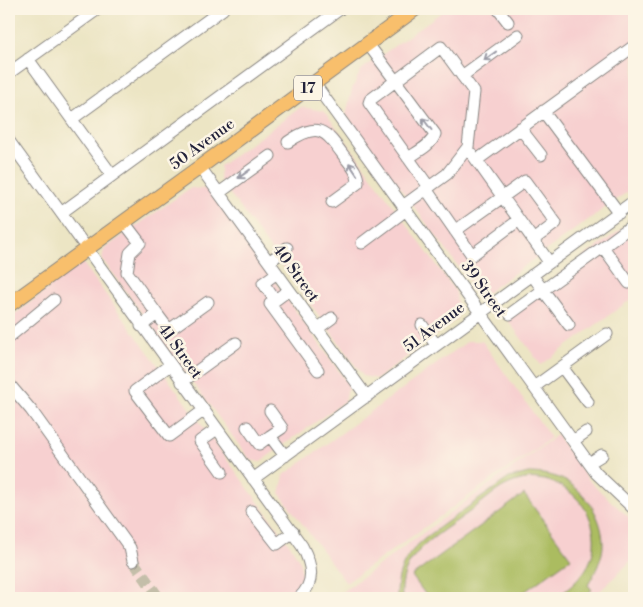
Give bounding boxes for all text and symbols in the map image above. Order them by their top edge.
one-way arrow [484,50,497,61]
road number: 17 [294,76,322,100]
street label: 50 Avenue [166,114,238,174]
one-way arrow [422,118,433,131]
one-way arrow [348,162,358,176]
one-way arrow [237,169,251,179]
street label: 40 Street [268,240,324,306]
street label: 39 Street [457,257,511,322]
street label: 51 Avenue [399,297,469,357]
street label: 41 Street [153,320,207,383]

